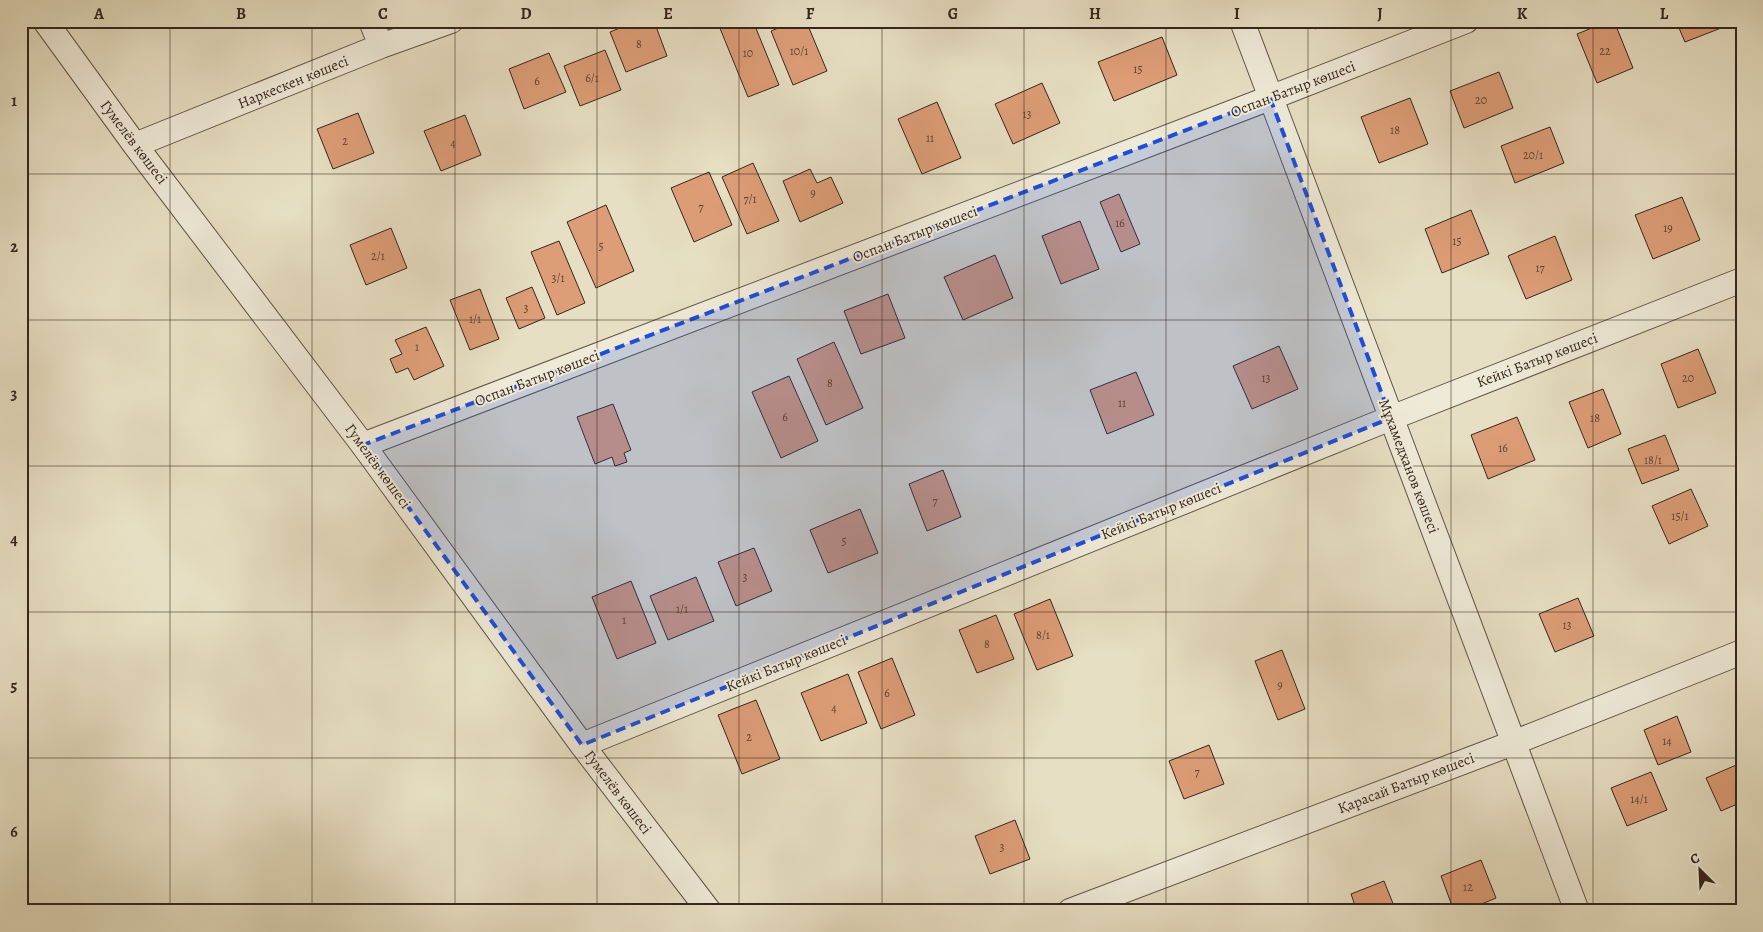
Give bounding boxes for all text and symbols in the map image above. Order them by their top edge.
text: A [93,3,105,25]
text: B [236,3,246,25]
text: C [378,3,388,25]
text: D [520,3,532,25]
text: E [663,3,673,25]
text: F [806,3,815,25]
text: G [948,3,958,25]
text: H [1089,3,1101,25]
text: I [1234,3,1240,25]
text: J [1377,3,1383,25]
text: K [1517,3,1528,25]
text: L [1660,3,1669,25]
house number: 8 [636,36,642,52]
house number: 10/1 [790,43,808,59]
house number: 22 [1599,43,1611,59]
house number: 10 [743,45,753,61]
street label: Наркескен көшесі [235,51,351,113]
street label: Оспан Батыр көшесі [1228,56,1358,122]
house number: 15 [1133,61,1143,77]
house number: 6/1 [585,70,599,86]
house number: 6 [534,73,540,89]
text: 1 [11,90,17,112]
house number: 20 [1475,92,1487,108]
street label: Гумелёв көшесі [96,96,172,188]
house number: 13 [1022,106,1032,122]
house number: 18 [1390,122,1400,138]
house number: 11 [926,130,934,146]
house number: 2 [342,133,348,149]
house number: 4 [450,135,456,151]
house number: 20/1 [1523,147,1543,163]
house number: 9 [810,185,816,201]
house number: 7/1 [743,191,757,207]
house number: 7 [698,199,704,215]
street label: Оспан Батыр көшесі [850,201,980,267]
house number: 16 [1115,215,1125,231]
house number: 19 [1663,220,1673,236]
house number: 15 [1452,233,1462,249]
text: 2 [10,236,18,258]
house number: 5 [598,238,604,254]
house number: 2/1 [371,248,385,264]
house number: 17 [1535,260,1546,276]
house number: 3/1 [551,270,565,286]
house number: 3 [524,300,529,316]
house number: 1/1 [469,311,481,327]
street label: Кейкі Батыр көшесі [1474,328,1600,392]
house number: 1 [415,339,419,355]
street label: Оспан Батыр көшесі [472,345,602,411]
house number: 13 [1261,370,1271,386]
house number: 20 [1682,370,1694,386]
house number: 8 [827,375,833,391]
text: 3 [11,383,18,405]
house number: 11 [1118,395,1126,411]
street label: Мұхамедханов көшесі [1374,396,1444,536]
house number: 6 [782,409,788,425]
house number: 18 [1590,410,1600,426]
street label: Гумелёв көшесі [340,419,416,513]
house number: 16 [1498,440,1508,456]
house number: 18/1 [1644,452,1662,468]
street label: Кейкі Батыр көшесі [1098,478,1224,544]
house number: 7 [932,493,938,509]
house number: 15/1 [1671,508,1689,524]
text: 4 [10,529,18,551]
house number: 5 [841,533,847,549]
house number: 3 [743,569,748,585]
house number: 1/1 [676,601,688,617]
house number: 1 [622,612,626,628]
house number: 13 [1562,617,1572,633]
house number: 8/1 [1036,627,1050,643]
street label: Кейкі Батыр көшесі [723,630,849,696]
house number: 8 [984,636,990,652]
text: 5 [11,675,18,697]
house number: 9 [1277,677,1283,693]
house number: 6 [884,685,890,701]
house number: 4 [831,700,837,716]
house number: 2 [746,729,752,745]
house number: 14 [1662,733,1672,749]
street label: Гумелёв көшесі [580,746,656,838]
street label: Қарасай Батыр көшесі [1335,748,1477,818]
house number: 7 [1194,764,1200,780]
house number: 14/1 [1630,791,1648,807]
text: 6 [10,821,18,843]
house number: 3 [1000,839,1005,855]
north arrow [1676,844,1726,894]
text: С [1687,848,1703,869]
house number: 12 [1463,879,1473,895]

